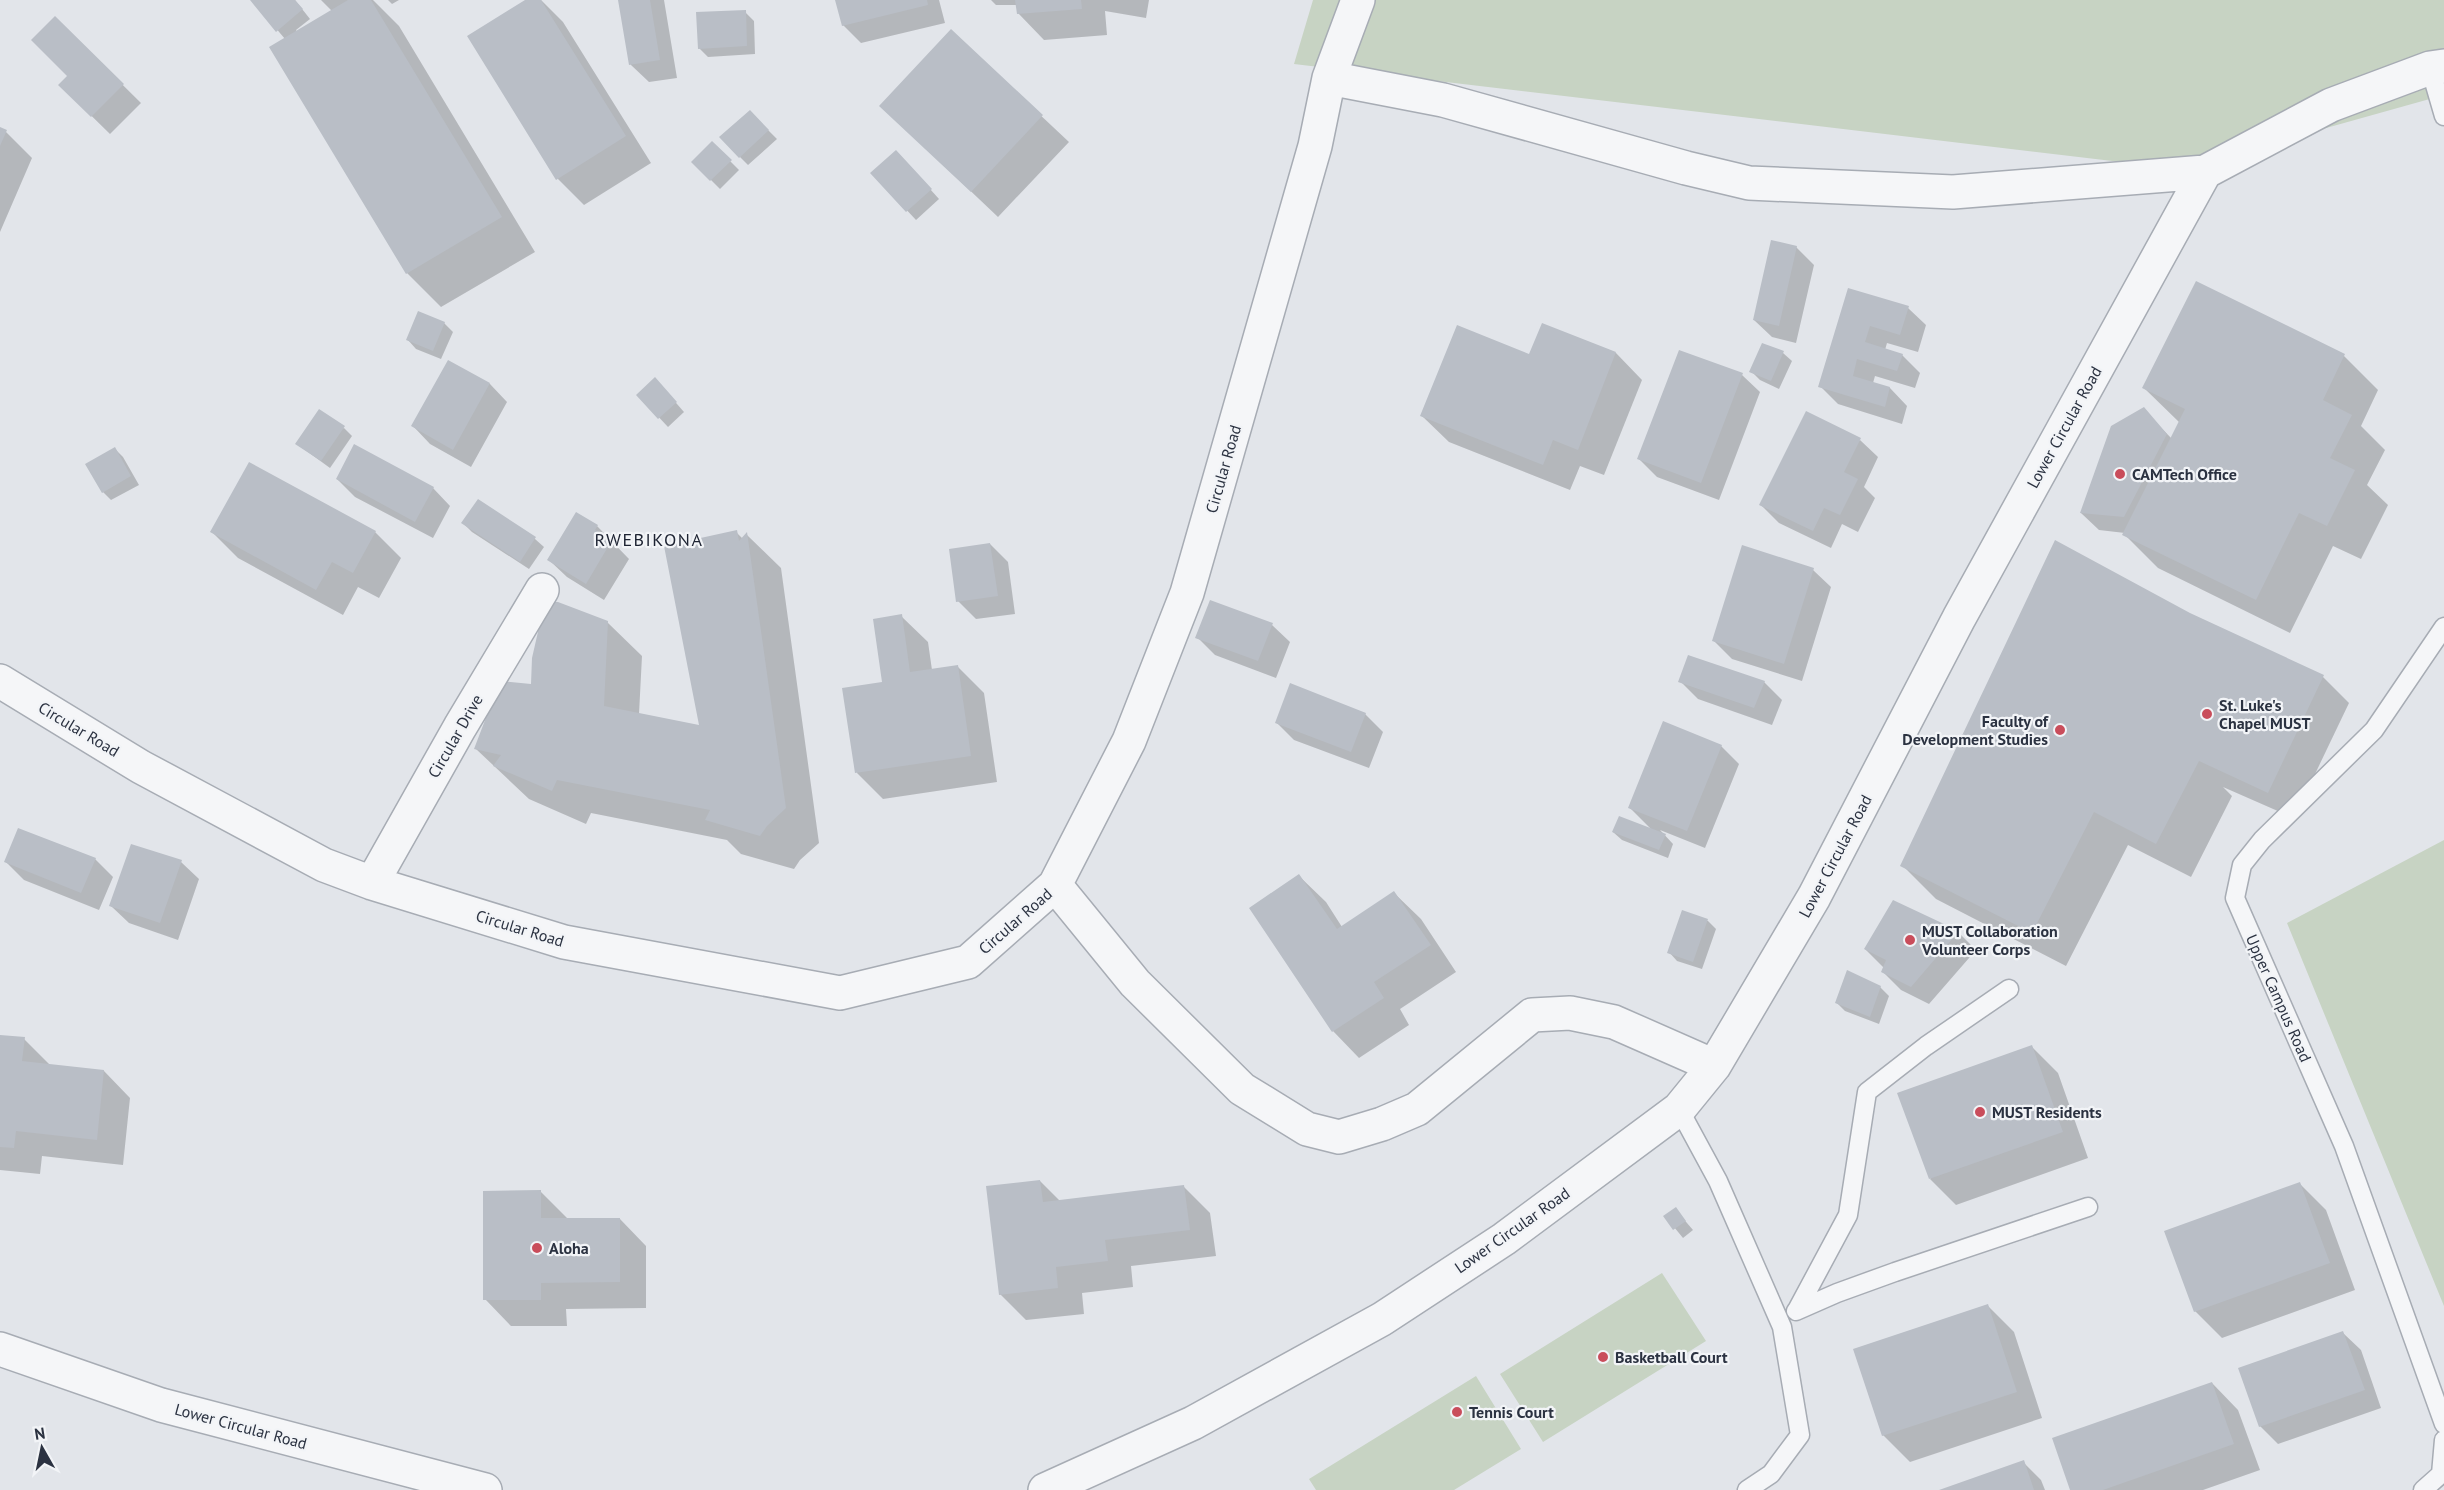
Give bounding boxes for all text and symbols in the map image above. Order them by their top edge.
street label: Lower Circular Road [2022,363,2106,491]
street label: Circular Road [1201,423,1245,515]
place label: CAMTech Office [2132,464,2237,484]
marker: CAMTech Office [2113,467,2127,481]
district label: RWEBIKONA [595,528,703,551]
street label: Circular Drive [423,691,487,781]
place label: St. Luke's Chapel MUST [2219,695,2311,733]
street label: Circular Road [35,697,123,761]
marker: St. Luke's Chapel MUST [2200,707,2214,721]
place label: Faculty of Development Studies [1902,711,2049,749]
marker: Faculty of Development Studies [2053,723,2067,737]
street label: Lower Circular Road [1794,791,1876,921]
street label: Circular Road [974,884,1056,958]
street label: Circular Road [474,905,566,951]
place label: MUST Collaboration Volunteer Corps [1921,921,2058,959]
street label: Upper Campus Road [2242,931,2316,1065]
marker: MUST Collaboration Volunteer Corps [1903,933,1917,947]
place label: MUST Residents [1992,1102,2102,1122]
marker: MUST Residents [1973,1105,1987,1119]
street label: Lower Circular Road [1451,1183,1573,1277]
place label: Aloha [549,1238,589,1258]
marker: Aloha [530,1241,544,1255]
place label: Basketball Court [1615,1347,1728,1367]
marker: Basketball Court [1596,1350,1610,1364]
street label: Lower Circular Road [173,1399,309,1453]
place label: Tennis Court [1469,1402,1554,1422]
marker: Tennis Court [1450,1405,1464,1419]
north arrow [12,1418,72,1478]
text: N [33,1422,46,1444]

